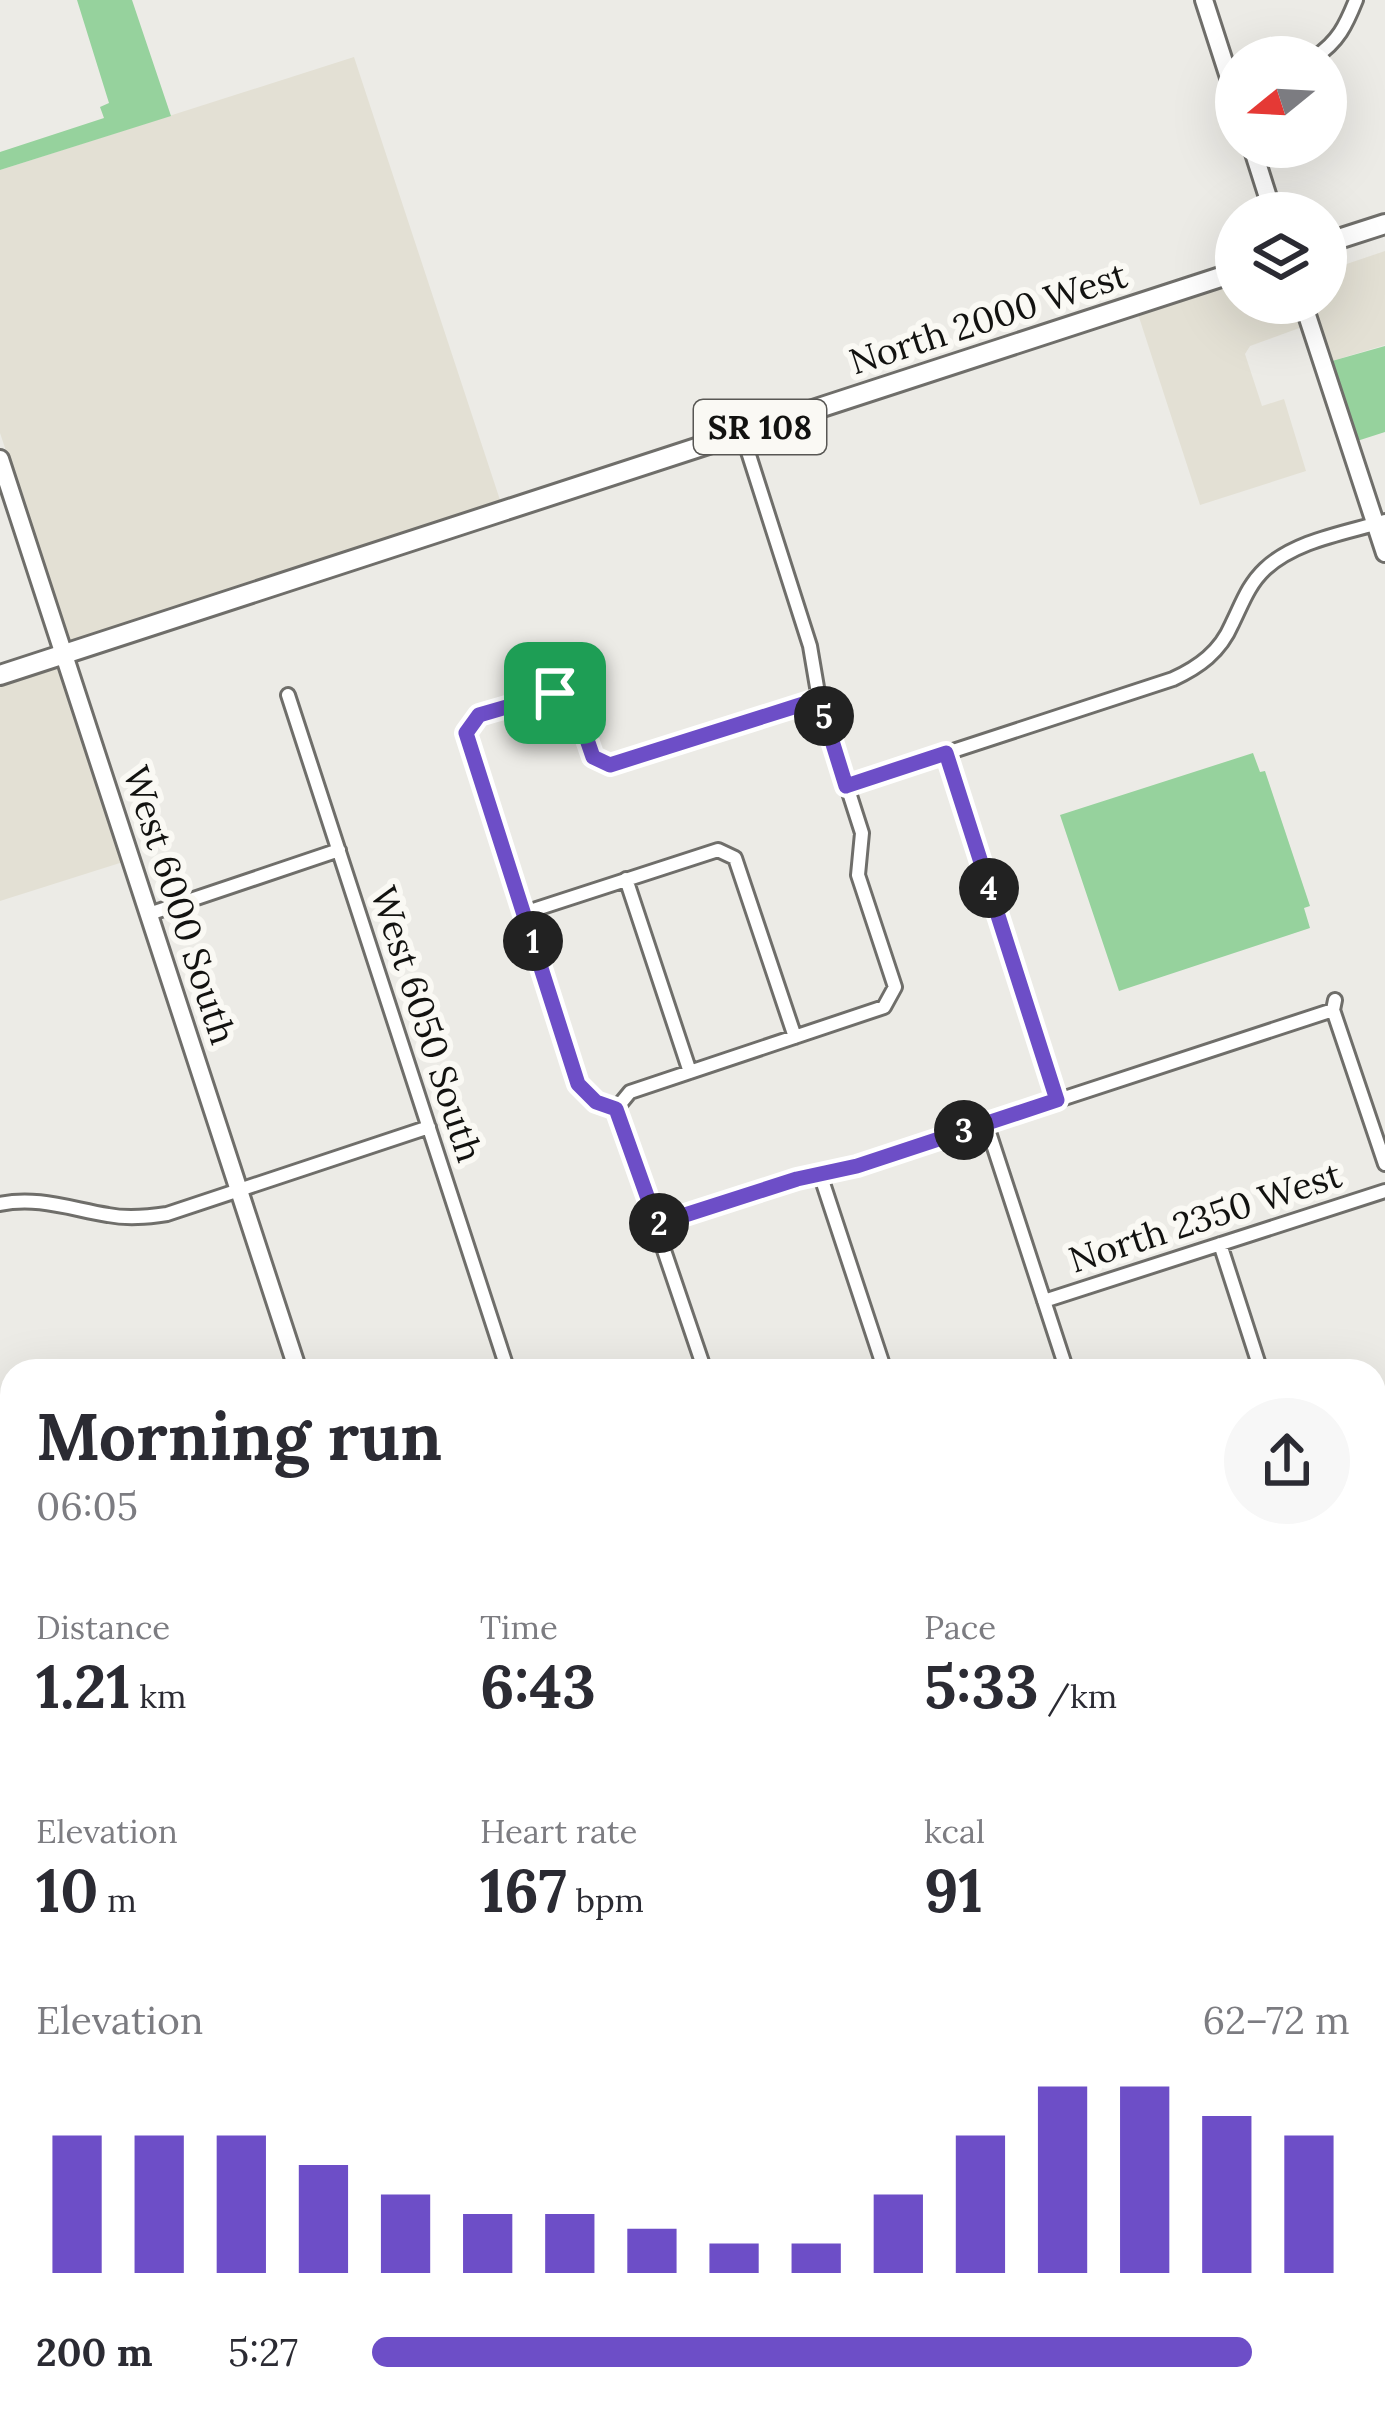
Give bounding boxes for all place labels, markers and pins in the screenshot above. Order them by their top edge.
pin [504,642,606,744]
pin: 5 [794,686,854,746]
pin: 4 [959,858,1019,918]
pin: 1 [503,911,563,971]
pin: 3 [934,1100,994,1160]
pin: 2 [629,1193,689,1253]

